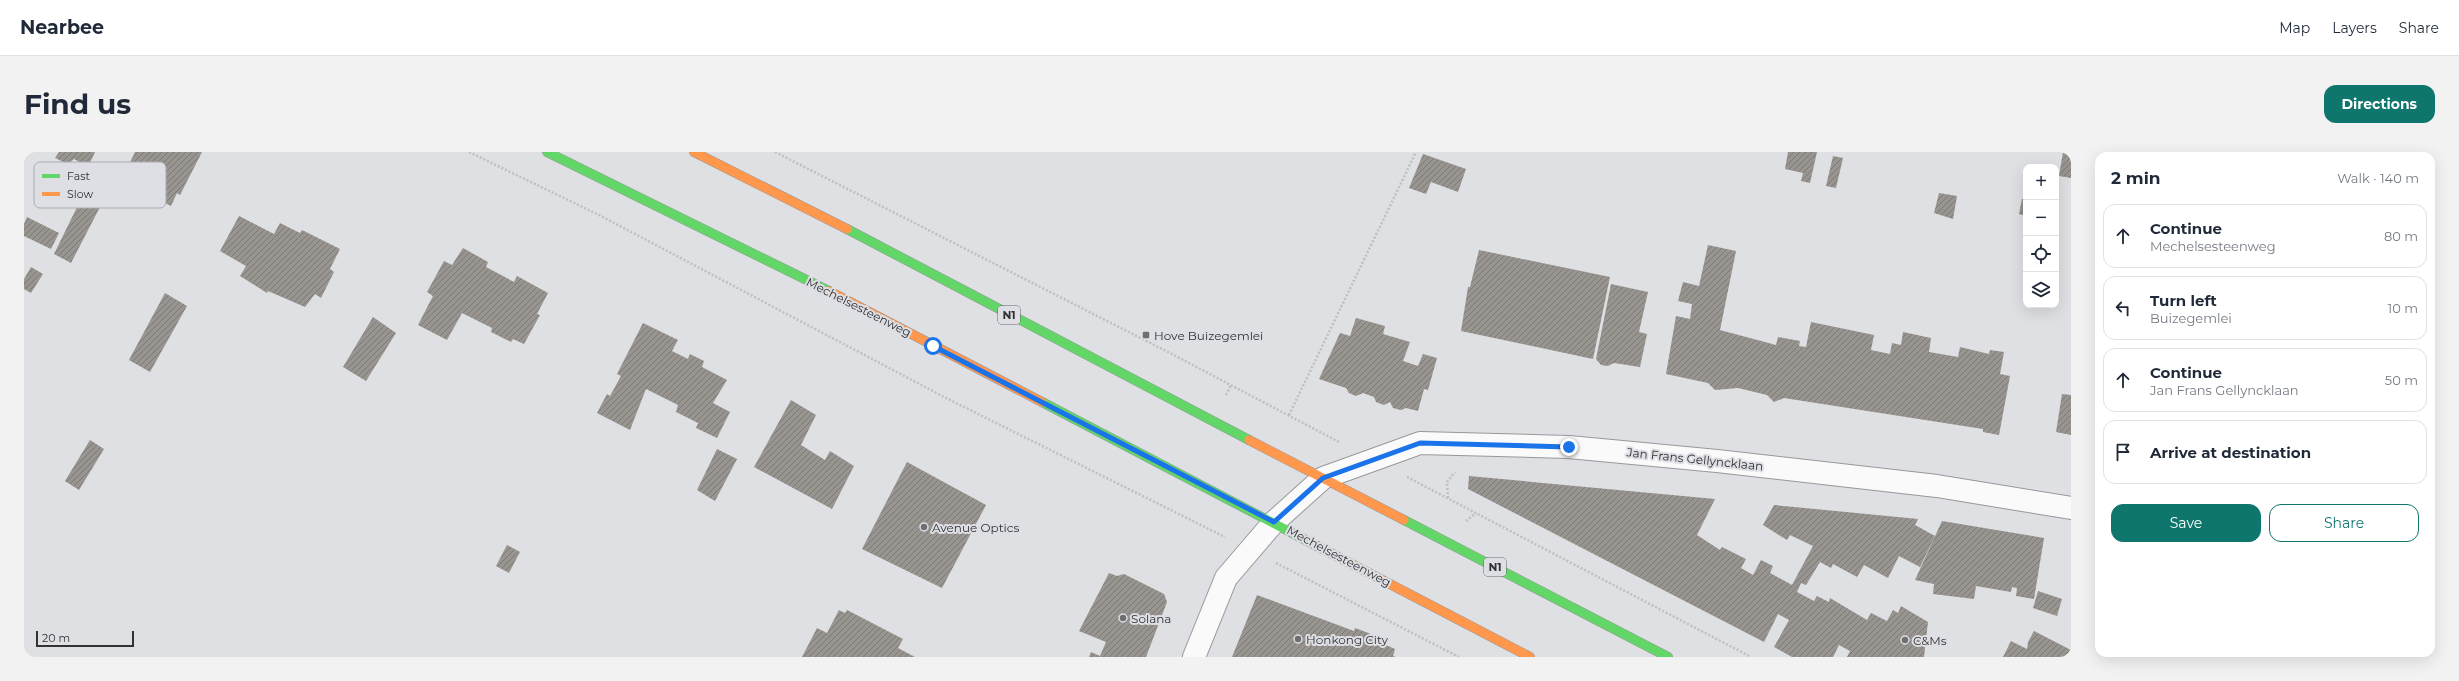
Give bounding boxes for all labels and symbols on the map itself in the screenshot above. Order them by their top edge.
legend [34,162,166,208]
text: Fast [67,169,91,183]
text: Slow [67,187,93,201]
street label: Mechelsesteenweg [804,274,914,340]
road number: N1 [998,306,1020,324]
place label: Hove Buizegemlei [1154,328,1263,343]
marker: Hove Buizegemlei [1141,330,1151,340]
route start [924,337,942,355]
route end [1560,438,1578,456]
street label: Jan Frans Gellyncklaan [1625,444,1764,474]
place label: Avenue Optics [932,520,1019,535]
marker: Avenue Optics [919,522,929,532]
street label: Mechelsesteenweg [1284,522,1394,590]
road number: N1 [1484,558,1506,576]
place label: Solana [1131,611,1171,626]
marker: Solana [1118,613,1128,623]
scale bar [36,629,134,648]
place label: Honkong City [1306,632,1388,647]
place label: C&Ms [1913,633,1947,648]
marker: Honkong City [1293,634,1303,644]
marker: C&Ms [1900,635,1910,645]

